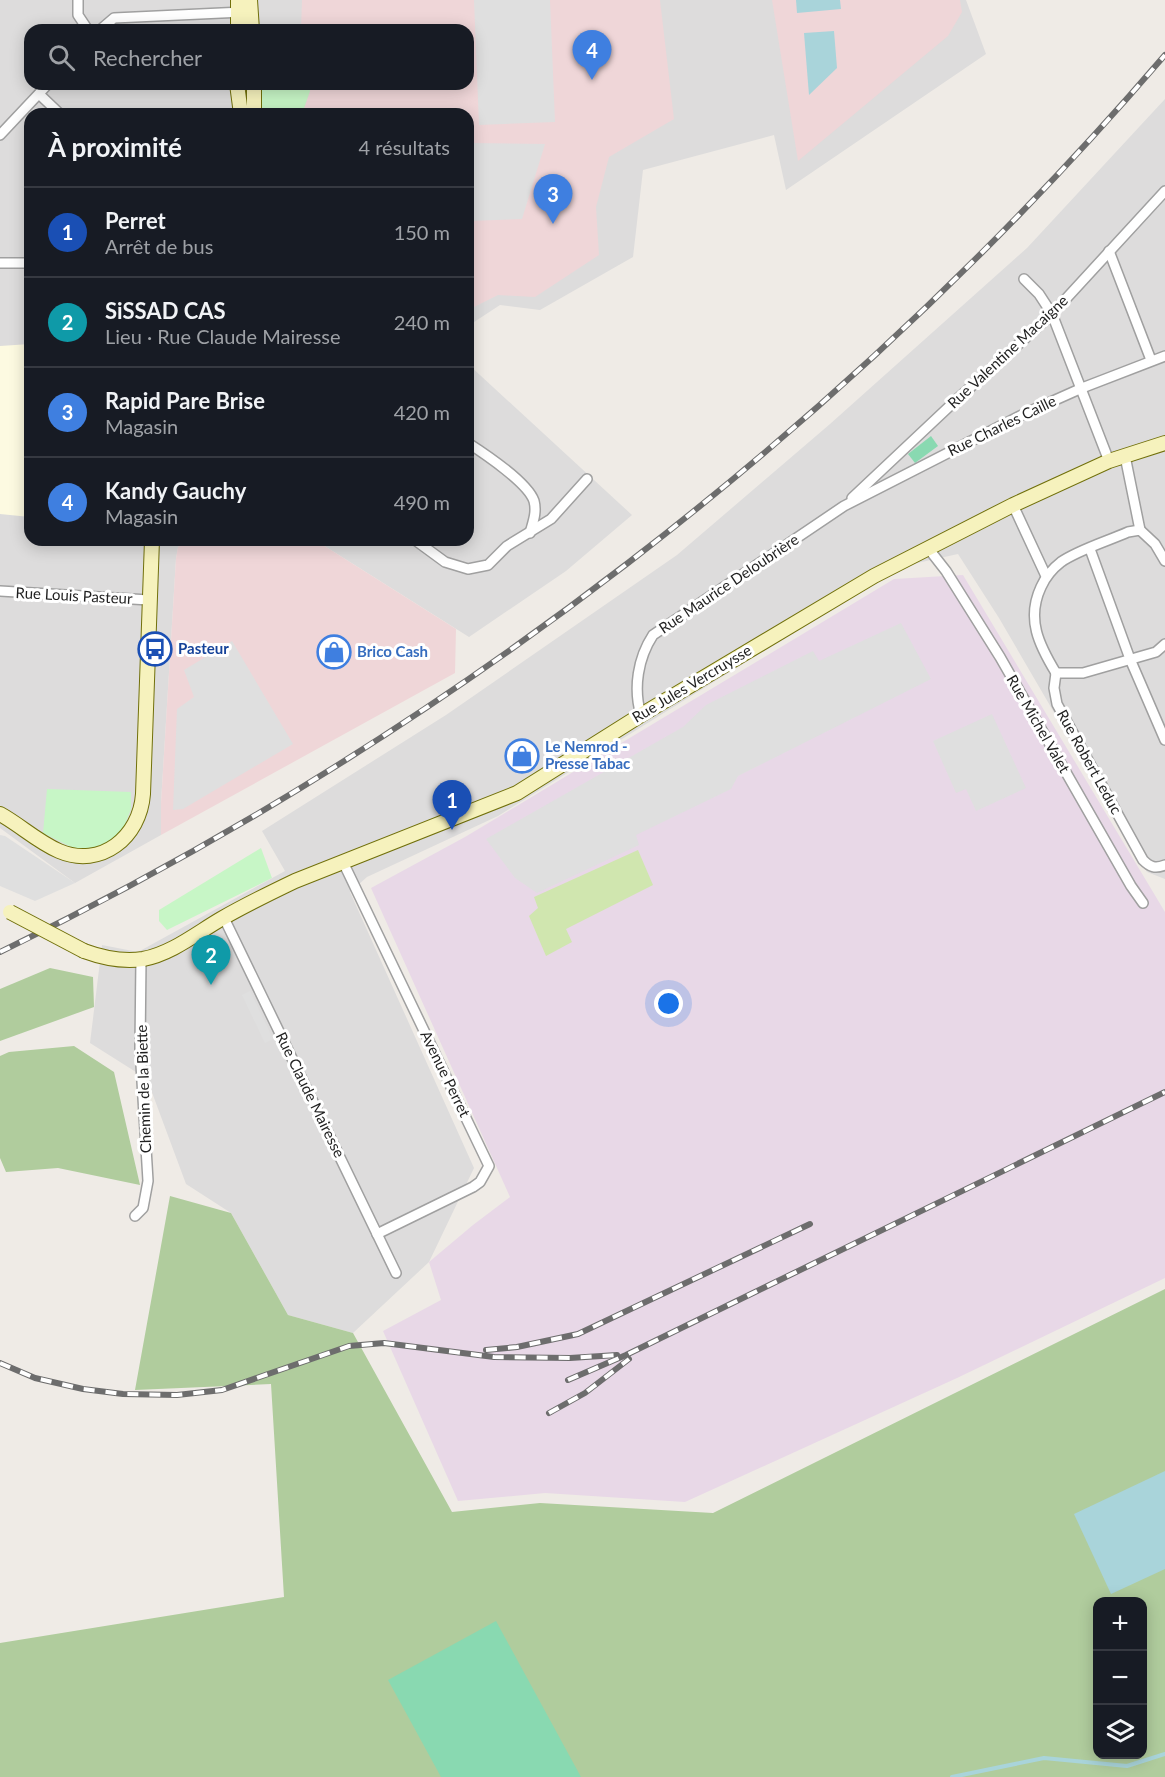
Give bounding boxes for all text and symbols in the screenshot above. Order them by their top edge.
search box [24,24,474,90]
pin: 4 [572,31,612,80]
icon: search [45,41,78,74]
text: Rechercher [93,44,202,71]
text: À proximité [48,131,182,163]
text: 4 résultats [359,135,450,159]
pin: 3 [534,174,572,224]
text: Perret [105,207,166,234]
text: 1 [62,220,73,244]
text: 150 m [394,220,450,244]
text: Arrêt de bus [105,234,213,258]
street label: Rue Valentine Macaigne [943,291,1071,412]
text: SiSSAD CAS [105,297,226,324]
text: 2 [62,310,73,334]
text: 240 m [394,310,450,334]
text: Lieu · Rue Claude Mairesse [105,324,341,348]
text: Rapid Pare Brise [105,387,265,414]
street label: Rue Charles Caille [944,391,1059,459]
text: 3 [62,400,73,424]
text: 420 m [394,400,450,424]
text: Magasin [105,414,178,438]
text: Kandy Gauchy [105,477,246,504]
text: 4 [62,490,73,514]
text: 490 m [394,490,450,514]
text: Magasin [105,504,178,528]
street label: Rue Maurice Deloubrière [655,530,802,637]
street label: Rue Louis Pasteur [15,583,133,607]
bus stop icon: Pasteur [137,631,173,667]
shop icon: Brico Cash [316,634,352,670]
place label: Pasteur [178,639,229,657]
street label: Rue Jules Vercruysse [629,640,755,726]
place label: Brico Cash [357,642,428,660]
street label: Rue Michel Valet [1004,671,1075,776]
street label: Rue Robert Leduc [1054,706,1126,817]
place label: Le Nemrod - Presse Tabac [545,737,630,772]
shop icon: Le Nemrod - Presse Tabac [504,738,540,774]
pin: 1 [432,780,472,830]
pin: 2 [192,936,230,985]
your location [654,989,683,1018]
street label: Chemin de la Biette [132,1024,154,1154]
street label: Avenue Perret [417,1027,475,1120]
street label: Rue Claude Mairesse [273,1029,349,1160]
map controls [1093,1597,1147,1759]
button: + [1093,1597,1147,1651]
button: − [1093,1651,1147,1705]
button: layers [1093,1705,1147,1759]

